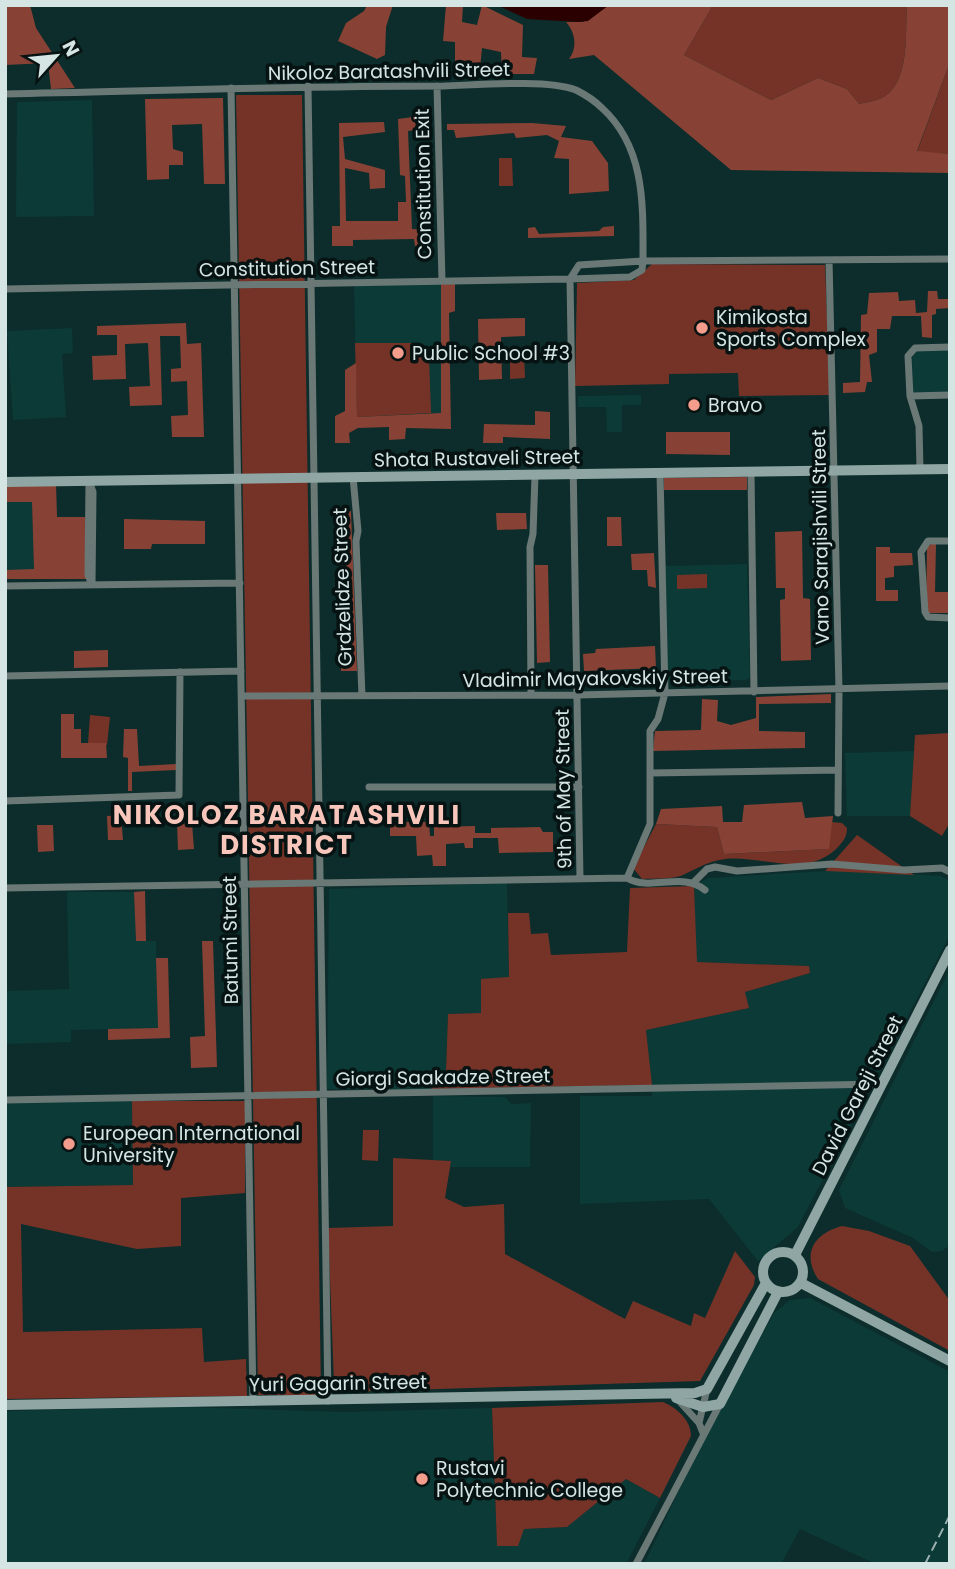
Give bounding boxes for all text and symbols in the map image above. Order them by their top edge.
north arrow [21,21,91,91]
text: N [55,36,86,61]
street label: Nikoloz Baratashvili Street [268,56,510,87]
street label: Constitution Exit [409,108,438,260]
street label: Constitution Street [199,253,375,284]
place label: Kimikosta Sports Complex [716,304,866,353]
marker: Kimikosta Sports Complex [694,320,710,336]
place label: Public School #3 [412,340,570,367]
marker: Public School #3 [390,345,406,361]
place label: Bravo [708,392,762,419]
marker: Bravo [686,397,702,413]
street label: Vano Sarajishvili Street [805,429,836,645]
street label: Shota Rustaveli Street [374,443,580,474]
street label: Grdzelidze Street [326,507,359,667]
street label: Vladimir Mayakovskiy Street [462,663,728,694]
street label: 9th of May Street [549,709,578,869]
district label: NIKOLOZ BARATASHVILI DISTRICT [113,797,461,863]
street label: Batumi Street [216,875,245,1004]
street label: David Gareji Street [805,1011,909,1180]
street label: Giorgi Saakadze Street [335,1062,551,1093]
place label: European International University [83,1120,300,1169]
marker: European International University [61,1136,77,1152]
street label: Yuri Gagarin Street [249,1368,427,1399]
place label: Rustavi Polytechnic College [436,1455,623,1504]
marker: Rustavi Polytechnic College [414,1471,430,1487]

